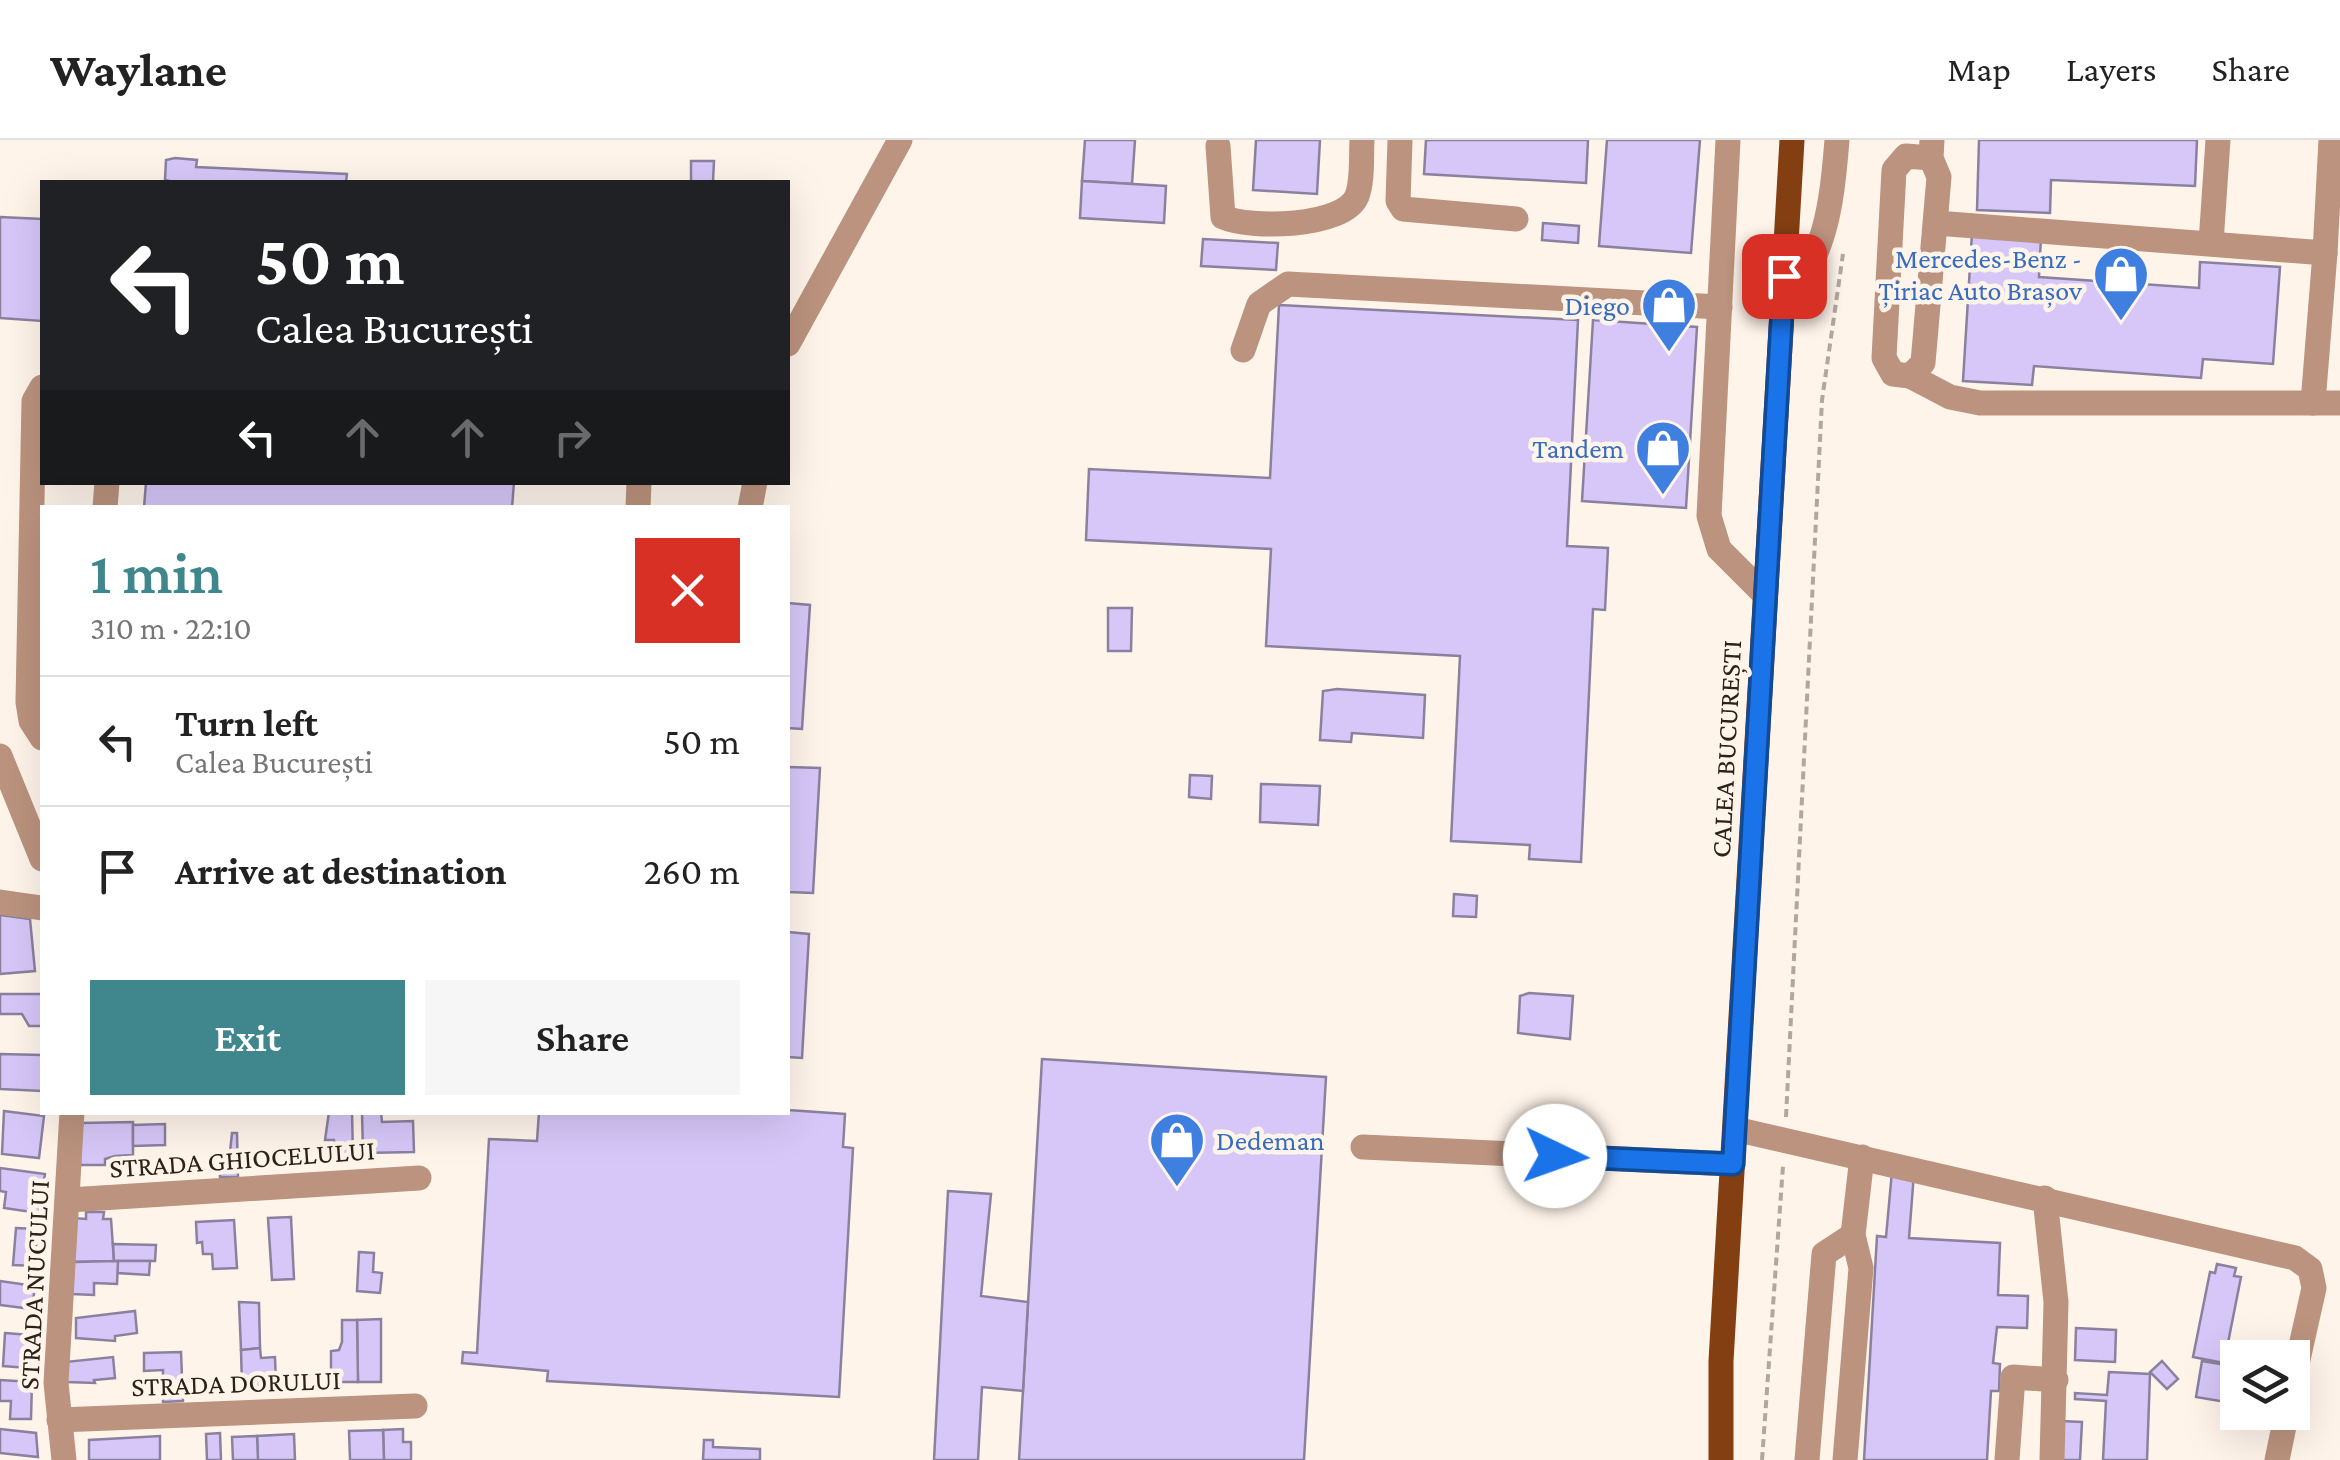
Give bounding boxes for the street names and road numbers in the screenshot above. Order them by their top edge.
street label: CALEA BUCUREȘTI [1705,639,1749,859]
street label: STRADA GHIOCELULUI [108,1134,376,1184]
street label: STRADA NUCULUI [13,1179,55,1391]
street label: STRADA DORULUI [131,1364,341,1402]

